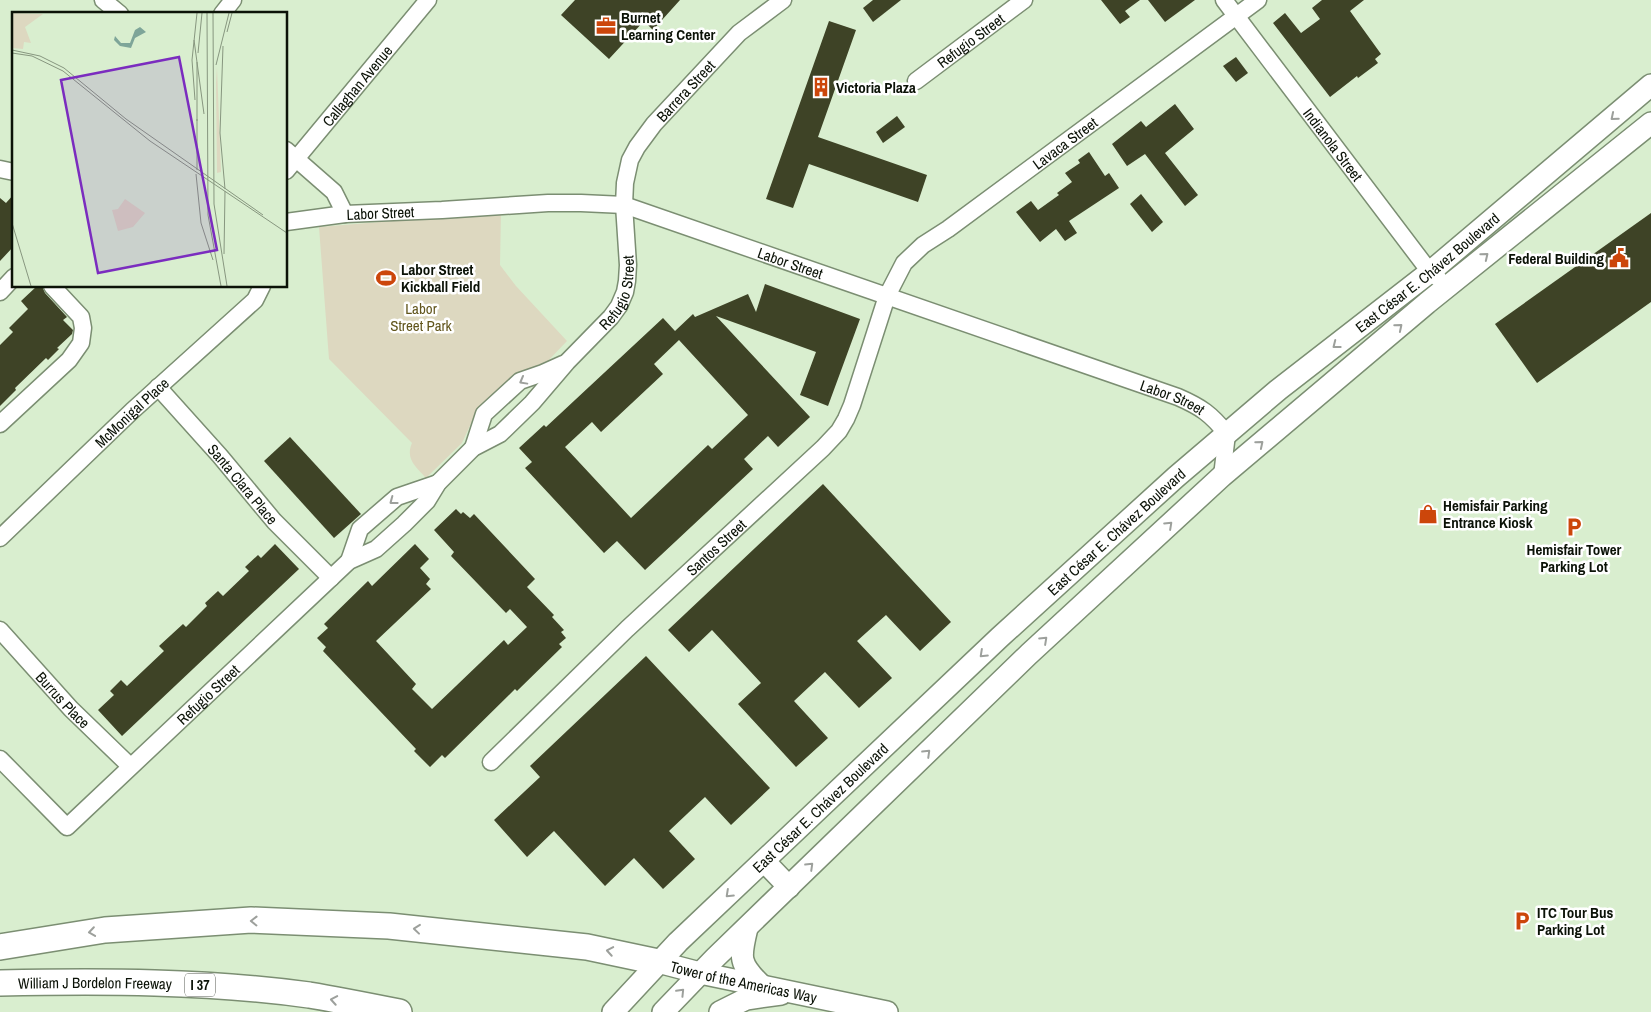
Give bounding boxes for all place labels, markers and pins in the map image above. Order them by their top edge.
place label: Burnet Learning Center [621,7,716,45]
office icon: Burnet Learning Center [595,15,617,37]
building icon: Victoria Plaza [810,76,832,98]
place label: Victoria Plaza [836,77,916,98]
public building icon: Federal Building [1608,247,1630,269]
place label: Federal Building [1508,248,1604,269]
place label: Labor Street Kickball Field [401,259,480,297]
sports icon: Labor Street Kickball Field [375,267,397,289]
place label: Hemisfair Parking Entrance Kiosk [1443,495,1548,533]
shop icon: Hemisfair Parking Entrance Kiosk [1417,503,1439,525]
parking icon: Hemisfair Tower Parking Lot [1563,516,1585,538]
place label: Hemisfair Tower Parking Lot [1527,539,1622,577]
place label: ITC Tour Bus Parking Lot [1537,902,1613,940]
parking icon: ITC Tour Bus Parking Lot [1511,910,1533,932]

